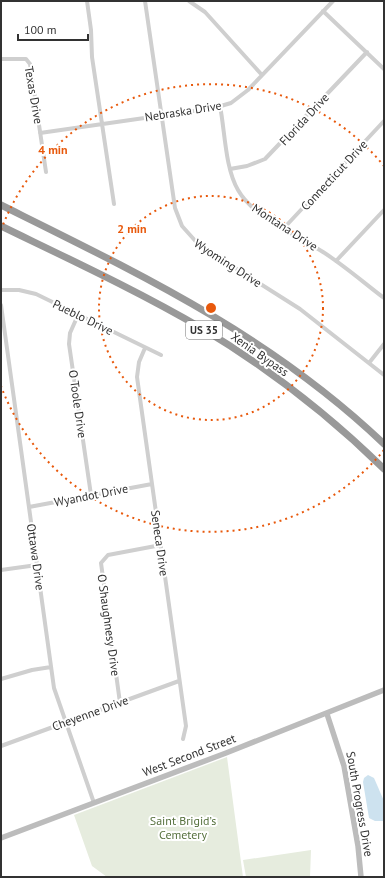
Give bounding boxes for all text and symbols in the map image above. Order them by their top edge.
scale bar [18,16,88,42]
text: 100 m [24,22,57,37]
street label: Texas Drive [22,65,46,125]
street label: Florida Drive [276,90,332,148]
street label: Nebraska Drive [144,98,222,124]
street label: Connecticut Drive [298,137,370,213]
text: 4 min [38,142,68,157]
street label: Montana Drive [249,200,321,254]
text: 2 min [117,221,147,236]
street label: Wyoming Drive [191,236,265,290]
street label: Pueblo Drive [50,296,116,338]
centre of rings [204,301,218,315]
road number: US 35 [186,321,222,339]
street label: Xenia Bypass [228,329,292,379]
street label: O Toole Drive [66,369,90,439]
street label: Wyandot Drive [53,480,129,510]
street label: Seneca Drive [148,509,172,577]
street label: Ottawa Drive [24,523,48,591]
street label: O Shaughnesy Drive [94,573,124,677]
street label: Cheyenne Drive [50,692,130,734]
street label: West Second Street [140,730,238,780]
street label: South Progress Drive [343,750,377,858]
park label: Saint Brigid’s Cemetery [150,813,216,842]

